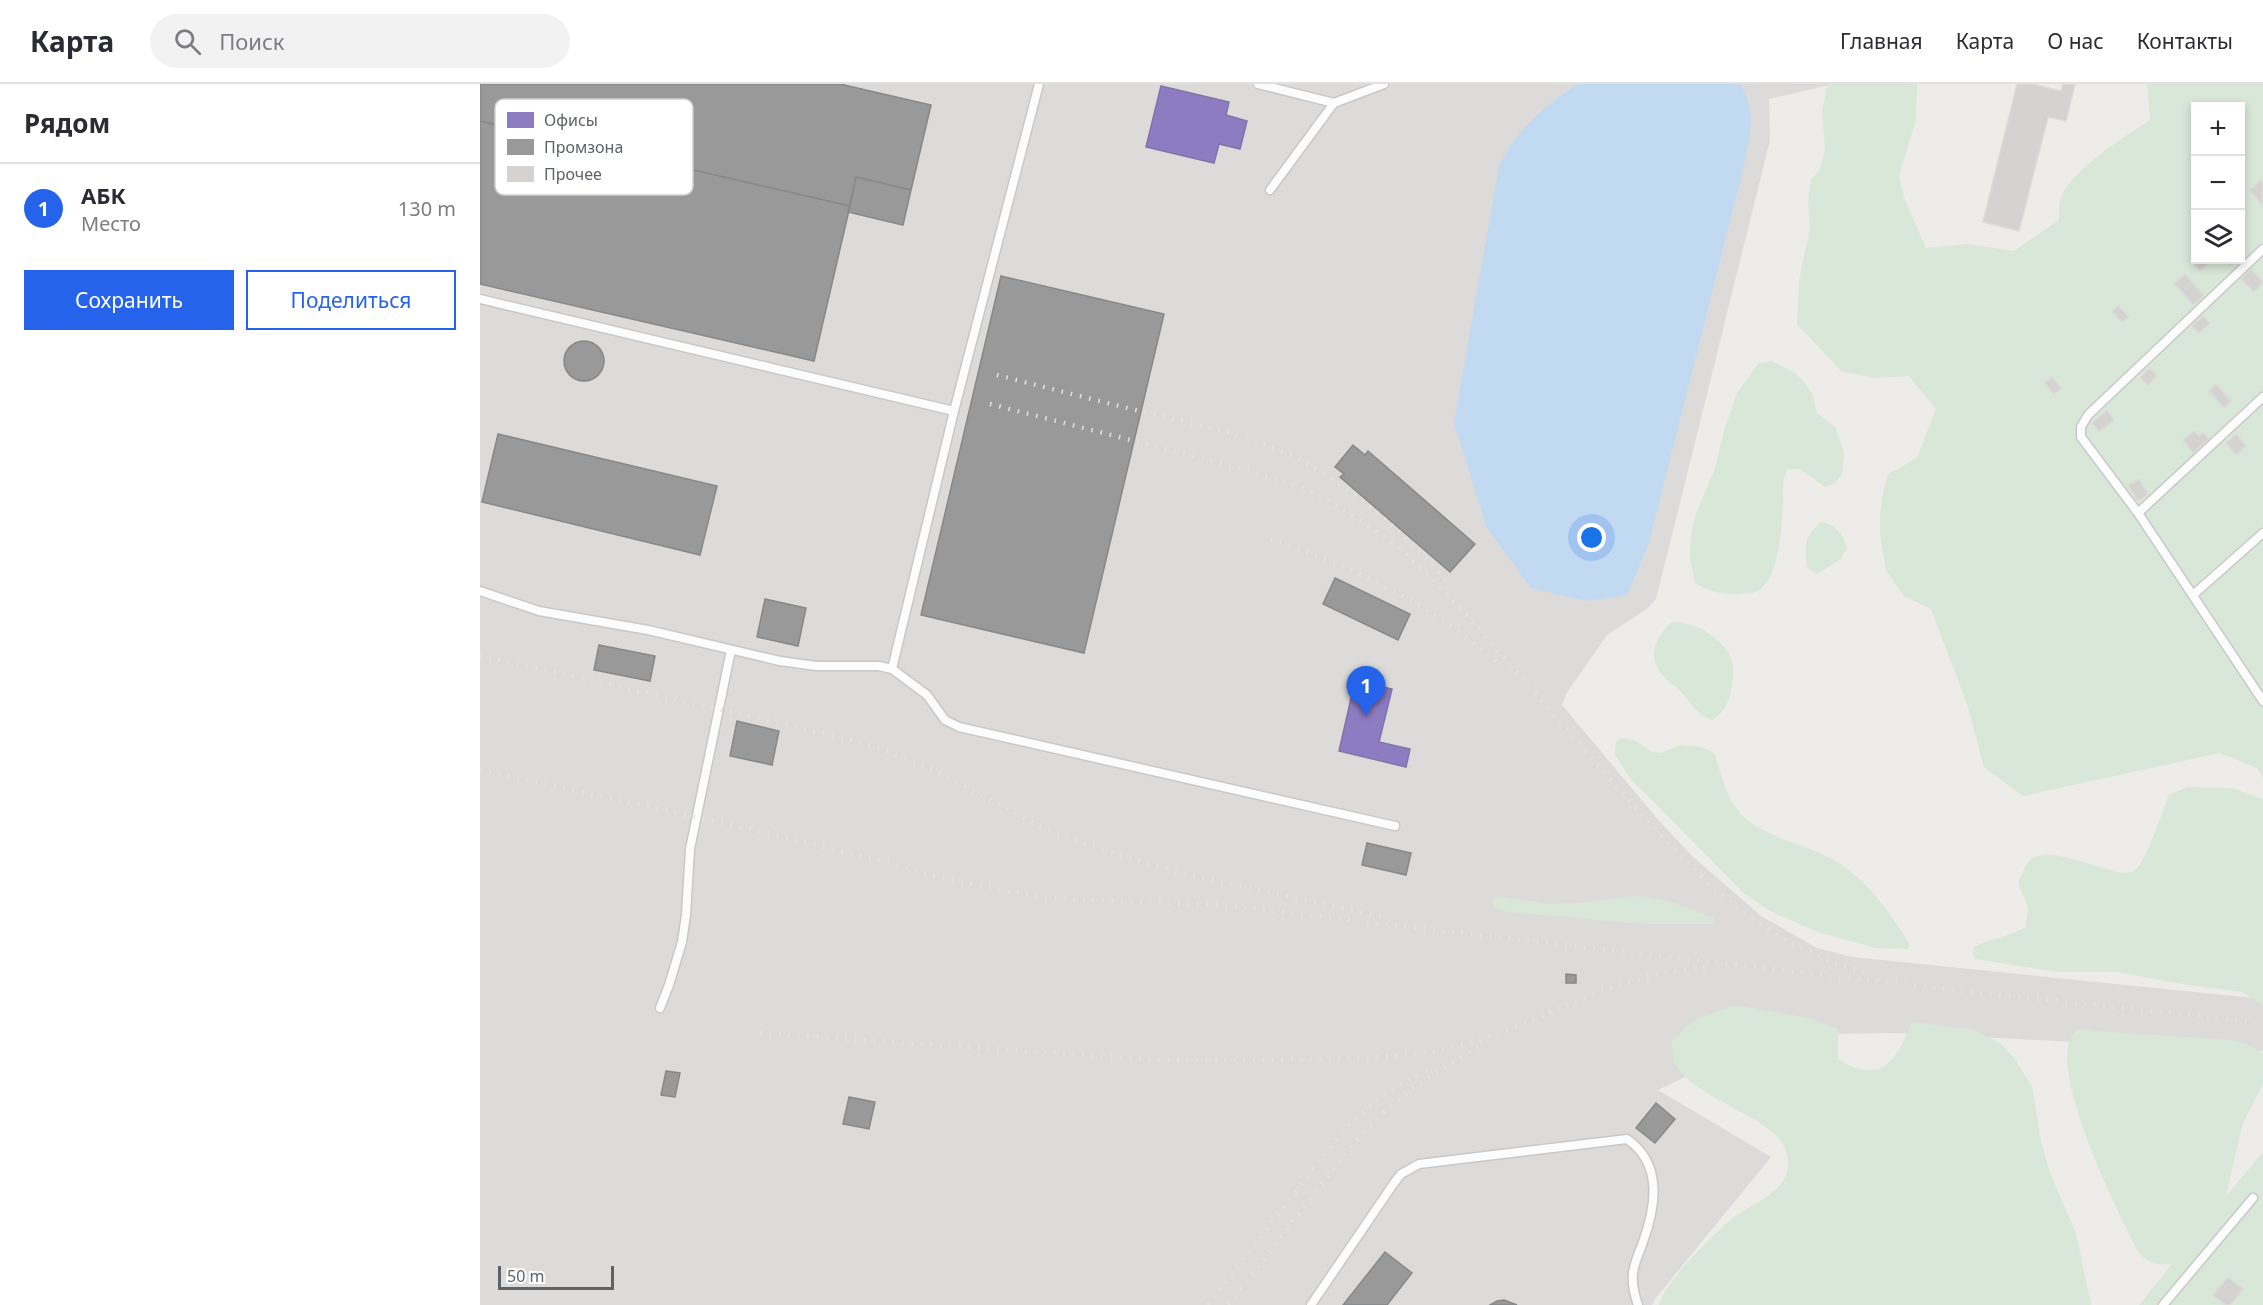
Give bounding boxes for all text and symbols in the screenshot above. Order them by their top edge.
search box [150,14,570,68]
text: Карта [30,22,114,60]
icon: search [171,25,204,58]
text: Поиск [219,26,285,56]
text: Главная [1840,27,1923,55]
text: Карта [1956,27,2014,55]
text: О нас [2047,27,2104,55]
text: Контакты [2137,27,2233,55]
legend [495,99,693,195]
map controls [2191,102,2245,264]
button: + [2191,102,2245,156]
text: Рядом [24,105,110,141]
text: Офисы [544,109,598,131]
text: Промзона [544,136,623,158]
button: − [2191,156,2245,210]
text: Прочее [544,163,602,185]
text: АБК [81,180,126,210]
text: 1 [38,195,49,222]
text: 130 m [398,195,456,222]
text: Место [81,210,141,237]
button: layers [2191,210,2245,264]
button: Сохранить [24,270,234,330]
button: Поделиться [246,270,456,330]
your location [1577,523,1606,552]
pin: 1 [1346,666,1386,716]
scale bar [498,1263,614,1290]
text: 50 m [507,1265,544,1287]

